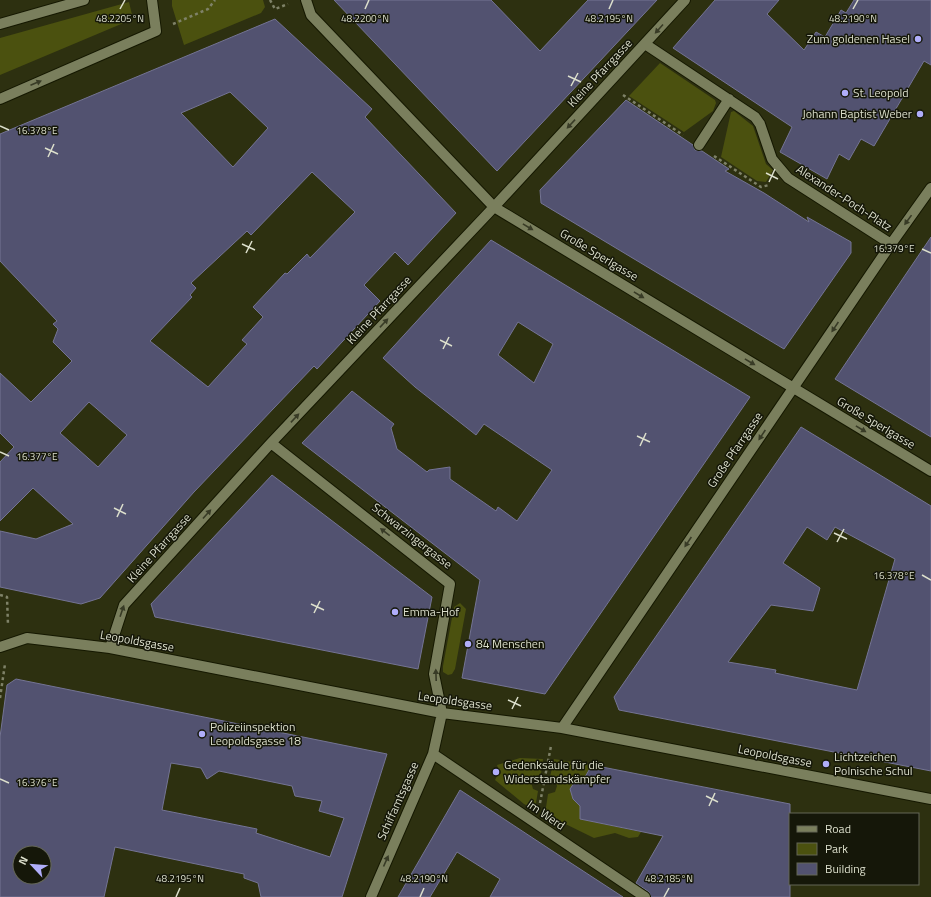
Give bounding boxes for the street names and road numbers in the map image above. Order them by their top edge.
street label: Kleine Pfarrgasse [563,34,637,111]
street label: Alexander-Poch-Platz [793,159,896,236]
street label: Große Sperlgasse [556,224,642,286]
street label: Kleine Pfarrgasse [342,271,416,348]
street label: Große Sperlgasse [833,392,919,454]
street label: Große Pfarrgasse [702,408,767,492]
street label: Schwarzingergasse [368,498,457,573]
street label: Kleine Pfarrgasse [122,509,195,587]
street label: Leopoldsgasse [99,625,176,656]
street label: Leopoldsgasse [417,686,493,715]
street label: Leopoldsgasse [737,739,814,772]
street label: Schiffamtsgasse [372,759,423,843]
street label: Im Werd [523,795,569,834]

